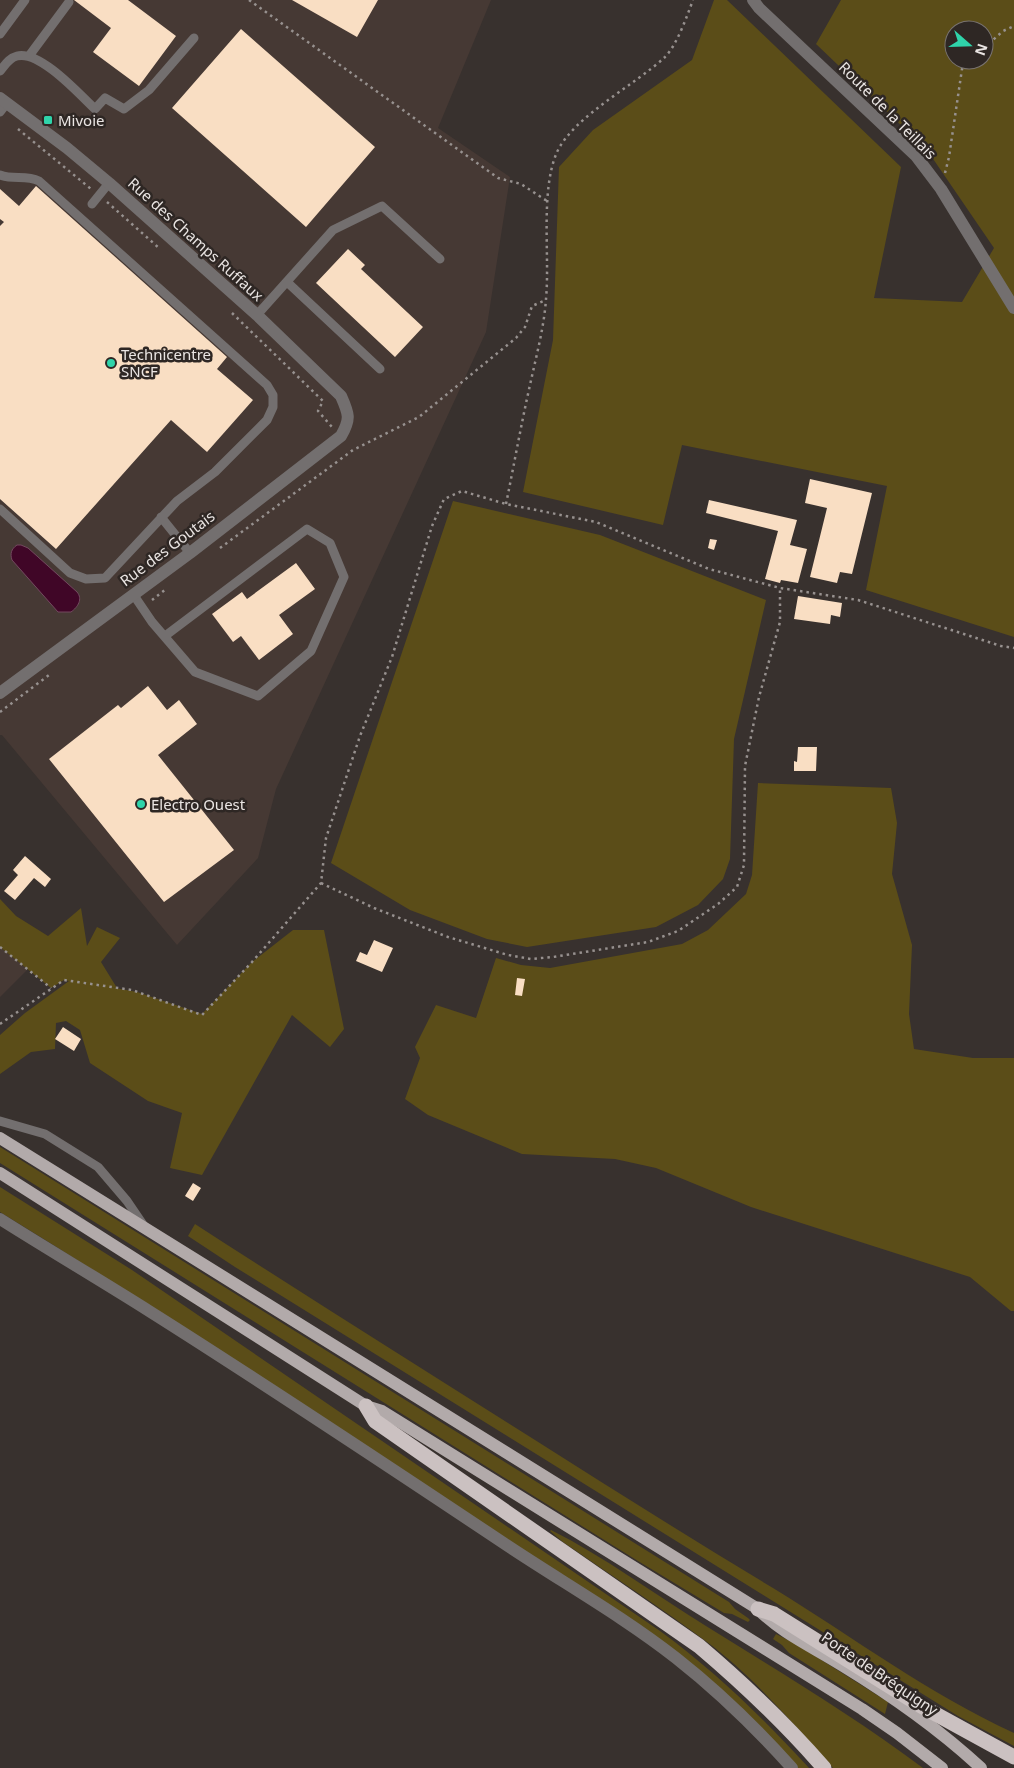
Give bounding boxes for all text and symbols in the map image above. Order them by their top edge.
north arrow [944,20,994,70]
text: N [971,41,993,58]
street label: Route de la Teillais [835,57,941,163]
place label: Mivoie [58,110,105,130]
marker: Mivoie [42,114,54,126]
street label: Rue des Champs Ruffaux [124,173,268,305]
place label: Technicentre SNCF [121,344,211,381]
marker: Technicentre SNCF [105,357,117,369]
street label: Rue des Goutais [116,506,218,590]
place label: Electro Ouest [151,794,246,814]
marker: Electro Ouest [135,798,147,810]
street label: Porte de Bréquigny [818,1627,942,1720]

